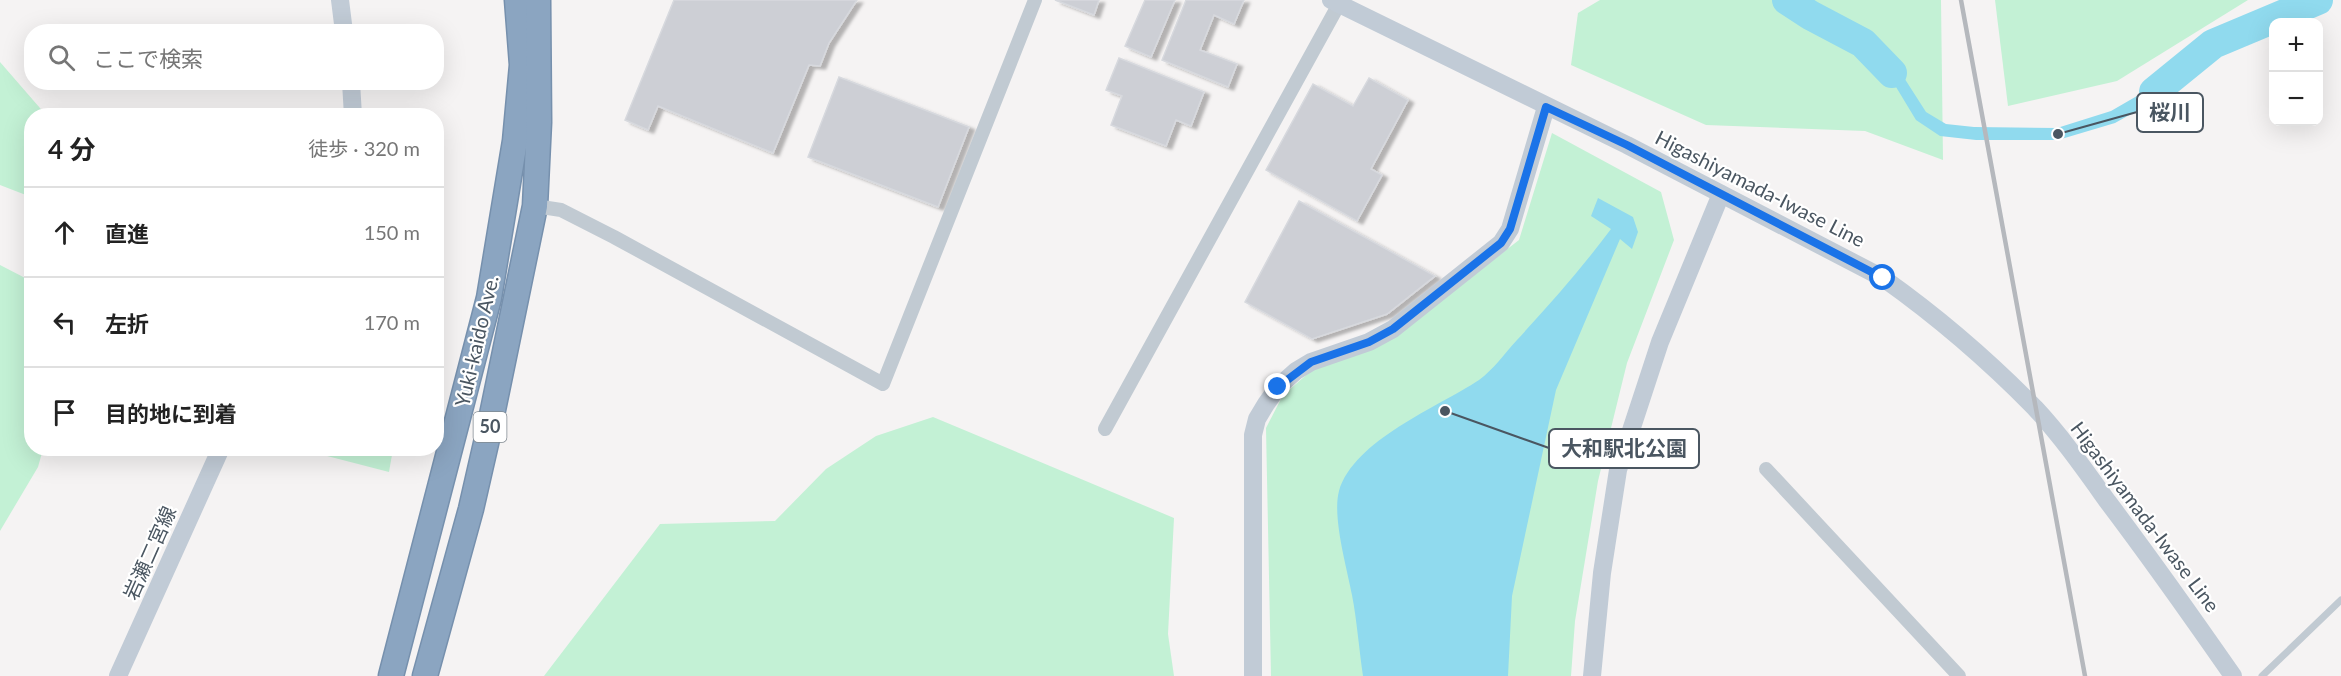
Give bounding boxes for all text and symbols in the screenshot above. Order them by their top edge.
map controls [2269,18,2323,126]
button: + [2269,18,2323,72]
search box [24,24,444,90]
icon: search [45,41,78,74]
text: ここで検索 [93,45,203,72]
button: − [2269,72,2323,126]
callout: 桜川 [2137,93,2203,132]
text: 桜川 [2149,99,2191,124]
street label: Higashiyamada-Iwase Line [1652,125,1869,251]
text: 4 分 [48,133,95,165]
text: 徒歩 · 320 m [308,136,420,160]
icon: ahead [48,216,81,249]
text: 直進 [105,220,149,247]
text: 150 m [364,220,420,244]
route start [1869,264,1895,290]
street label: Yuki-kaido Ave. [449,273,503,409]
icon: left [48,306,81,339]
text: 左折 [105,310,149,337]
text: 170 m [364,310,420,334]
route end [1264,373,1290,399]
icon: arrive [48,396,81,429]
text: 目的地に到着 [105,400,237,427]
road number: 50 [474,412,506,442]
street label: Higashiyamada-Iwase Line [2066,417,2225,616]
callout: 大和駅北公園 [1549,429,1699,468]
text: 大和駅北公園 [1561,435,1687,460]
street label: 岩瀬二宮線 [118,502,180,603]

